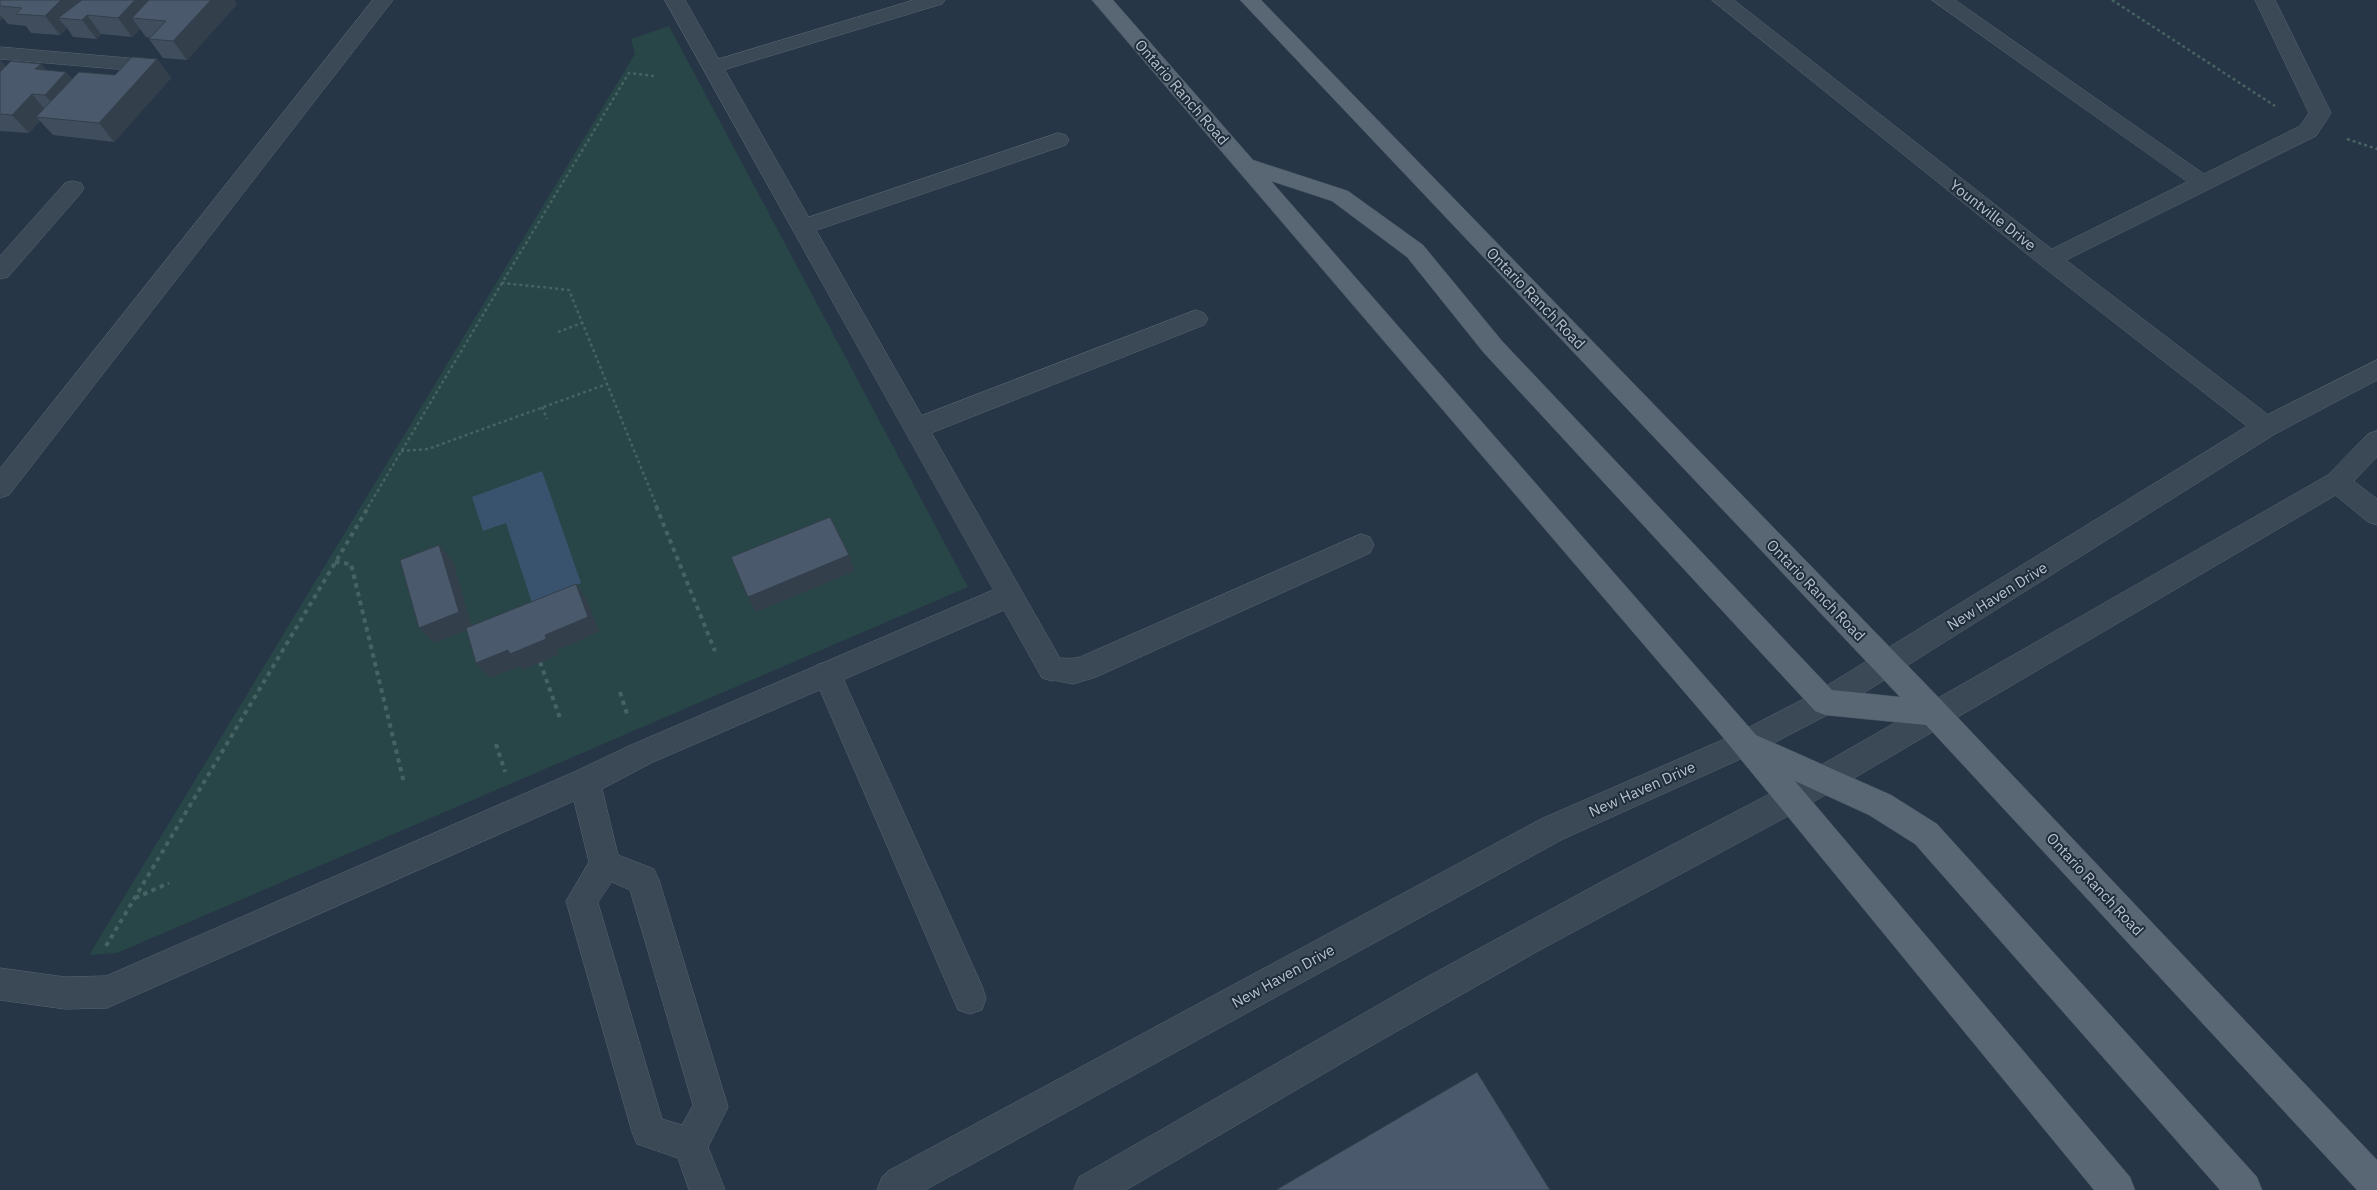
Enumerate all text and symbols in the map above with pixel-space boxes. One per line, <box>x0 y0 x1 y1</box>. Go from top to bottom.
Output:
street label: Ontario Ranch Road <box>1131 35 1233 149</box>
street label: Yountville Drive <box>1946 175 2040 255</box>
street label: Ontario Ranch Road <box>1483 243 1589 353</box>
street label: Ontario Ranch Road <box>1763 535 1869 645</box>
street label: New Haven Drive <box>1943 558 2051 634</box>
street label: New Haven Drive <box>1586 757 1698 821</box>
street label: Ontario Ranch Road <box>2042 829 2148 939</box>
street label: New Haven Drive <box>1228 940 1338 1012</box>

